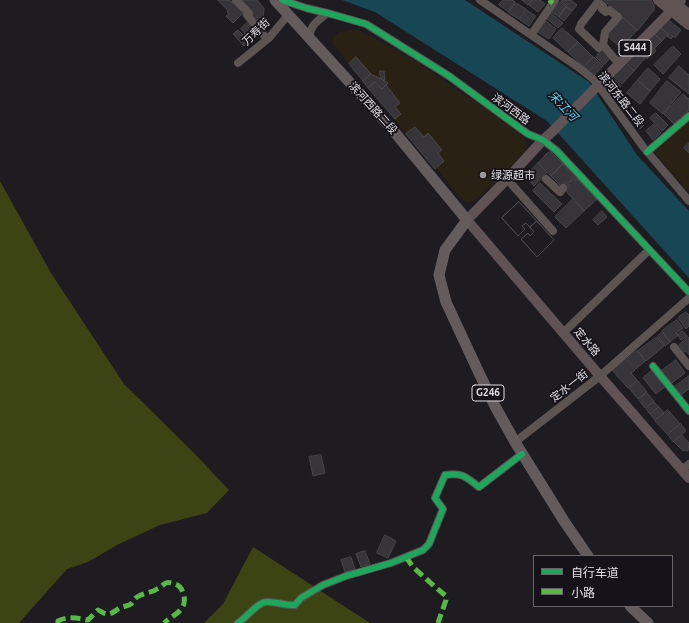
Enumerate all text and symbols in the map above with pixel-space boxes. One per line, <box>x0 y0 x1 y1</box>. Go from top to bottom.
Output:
street label: 万寿街 <box>240 16 272 48</box>
road number: S444 <box>619 40 651 56</box>
street label: 滨河东路二段 <box>595 69 647 129</box>
street label: 滨河西路二段 <box>346 79 400 137</box>
water label: 宋江河 <box>545 88 581 124</box>
street label: 滨河西路 <box>489 91 533 127</box>
place label: 绿源超市 <box>491 168 535 182</box>
marker: 绿源超市 <box>478 170 488 180</box>
street label: 定水路 <box>571 325 603 359</box>
street label: 定水一街 <box>548 367 590 405</box>
road number: G246 <box>472 385 504 401</box>
legend <box>533 555 673 607</box>
text: 自行车道 <box>571 566 619 579</box>
text: 小路 <box>571 586 595 599</box>

